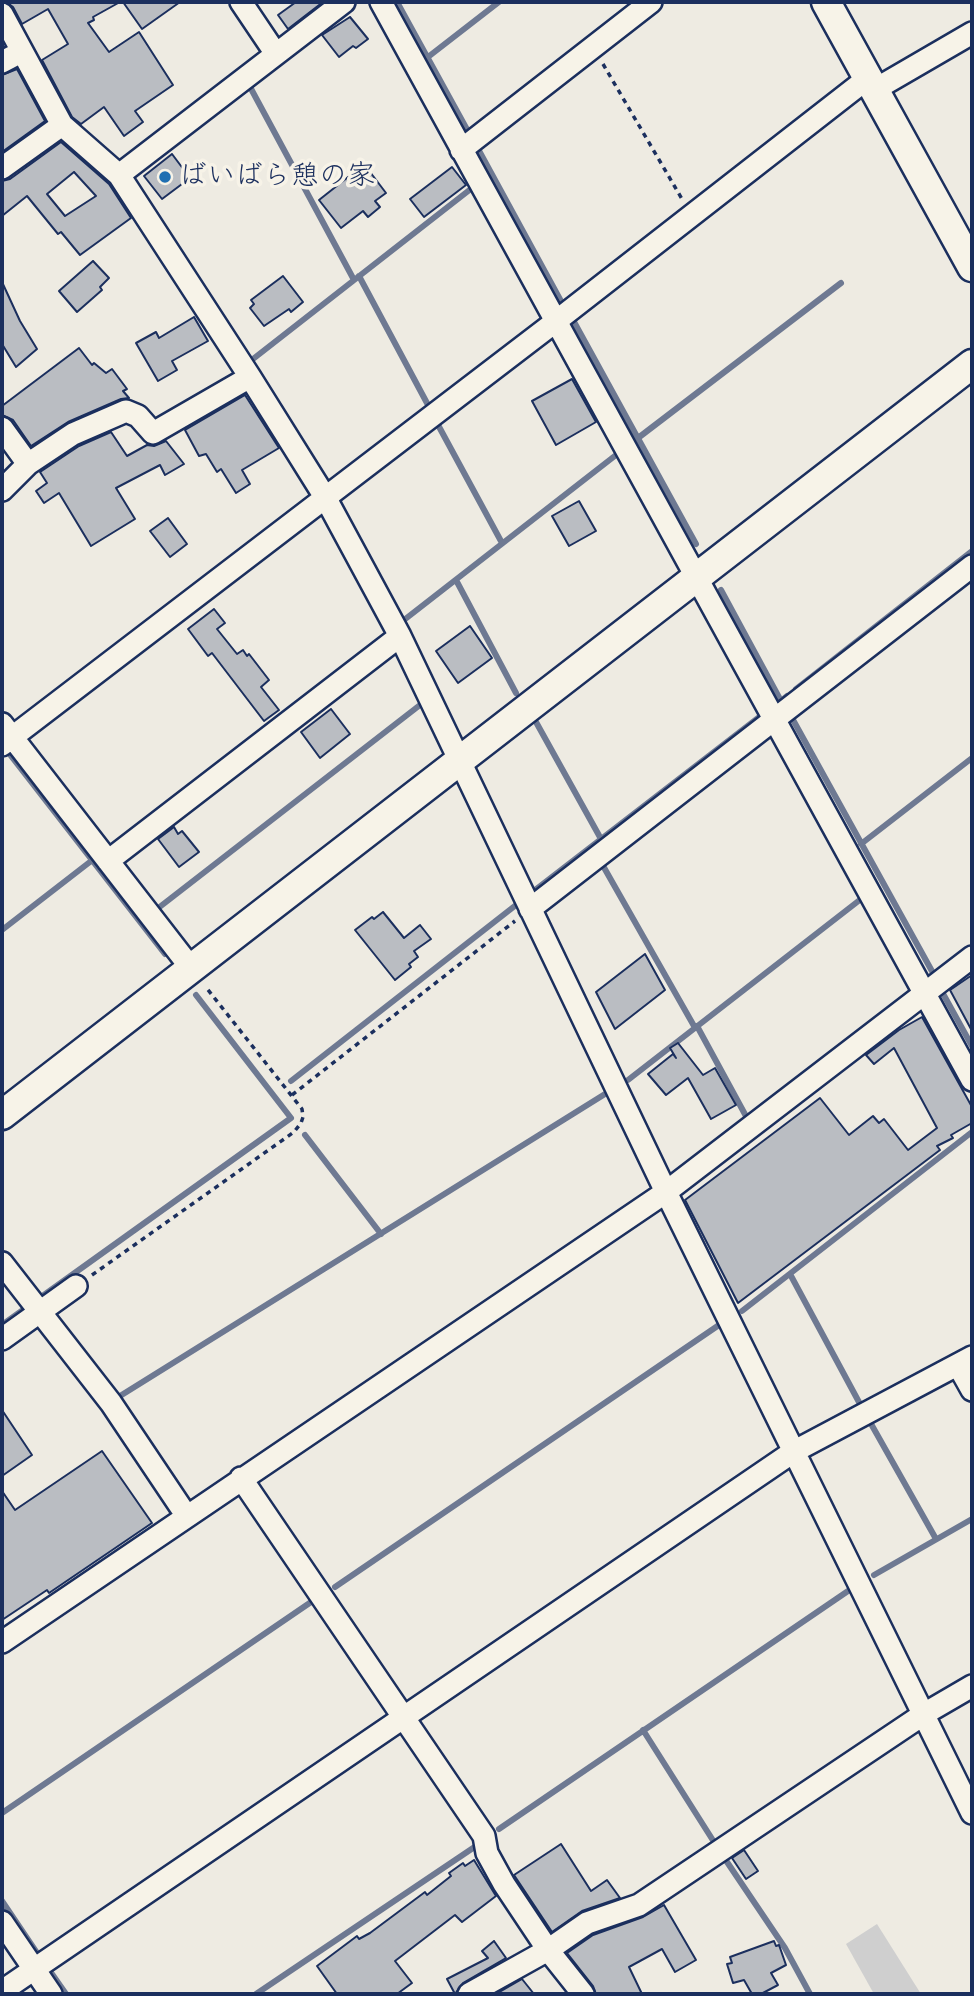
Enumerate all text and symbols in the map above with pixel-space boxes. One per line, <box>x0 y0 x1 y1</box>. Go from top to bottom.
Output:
place label: ばいばら憩の家 <box>179 160 375 194</box>
marker: ばいばら憩の家 <box>157 169 173 185</box>

